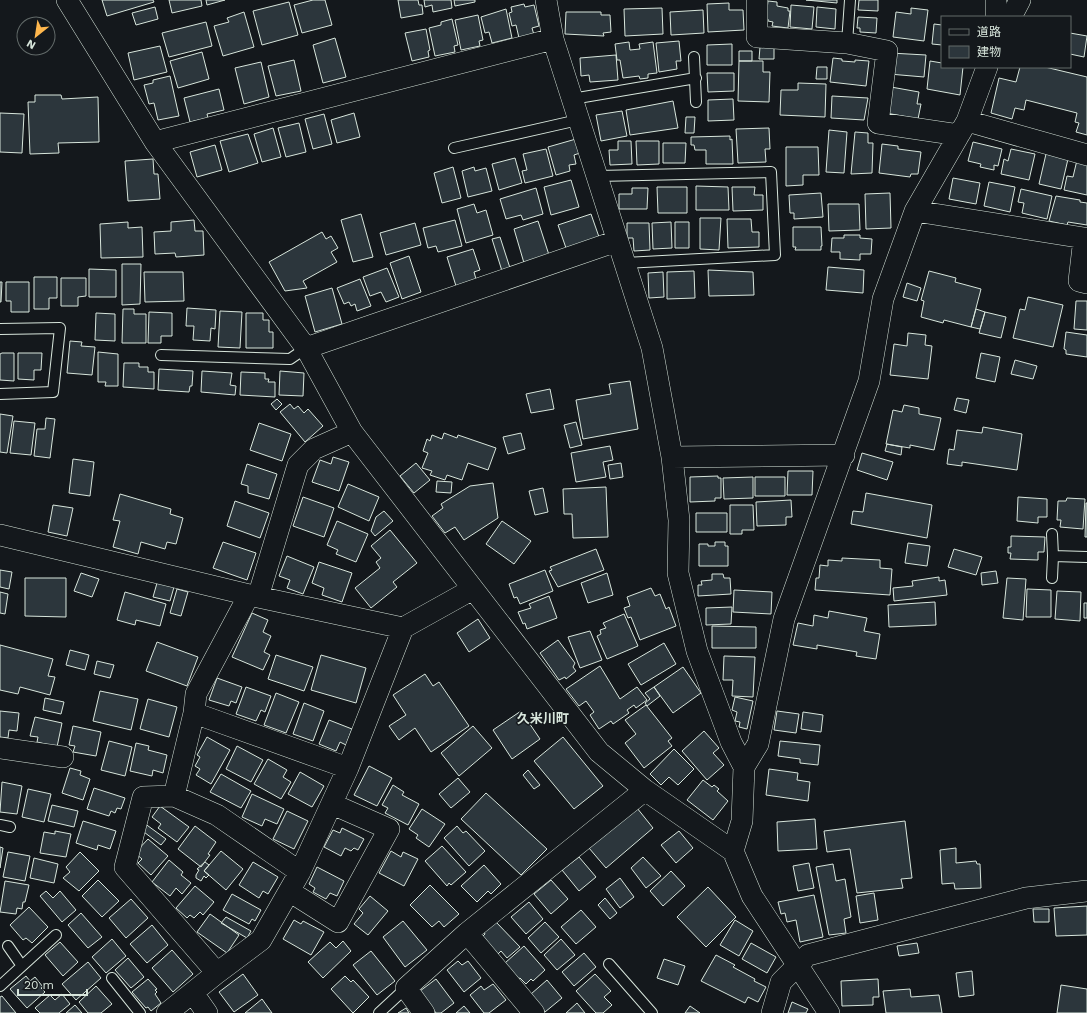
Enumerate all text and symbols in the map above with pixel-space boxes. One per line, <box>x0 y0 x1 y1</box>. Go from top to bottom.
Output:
north arrow <box>16 16 56 56</box>
legend <box>941 16 1071 68</box>
text: 道路 <box>977 25 1001 39</box>
text: N <box>24 37 38 52</box>
text: 建物 <box>977 45 1001 59</box>
district label: 久米川町 <box>517 711 569 726</box>
scale bar <box>18 971 87 997</box>
text: 20 m <box>24 978 54 992</box>

